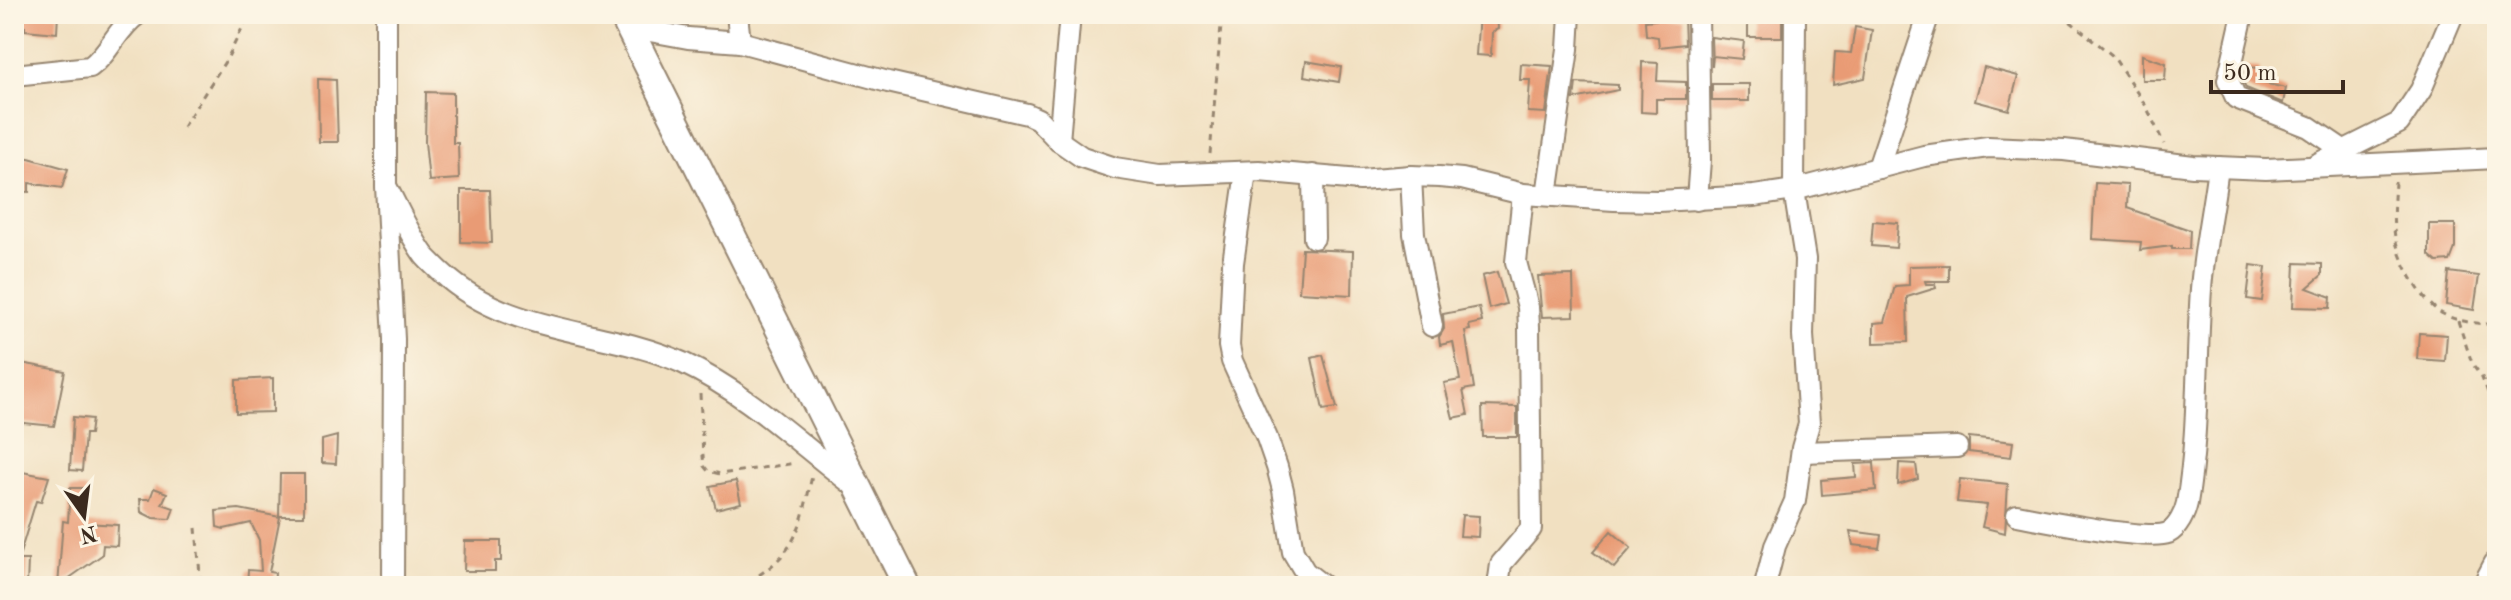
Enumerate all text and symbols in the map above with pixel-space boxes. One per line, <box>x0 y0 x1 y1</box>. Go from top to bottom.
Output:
scale bar <box>2211 44 2343 94</box>
text: 50 m <box>2223 62 2277 86</box>
north arrow <box>44 476 124 556</box>
text: N <box>77 521 99 546</box>

